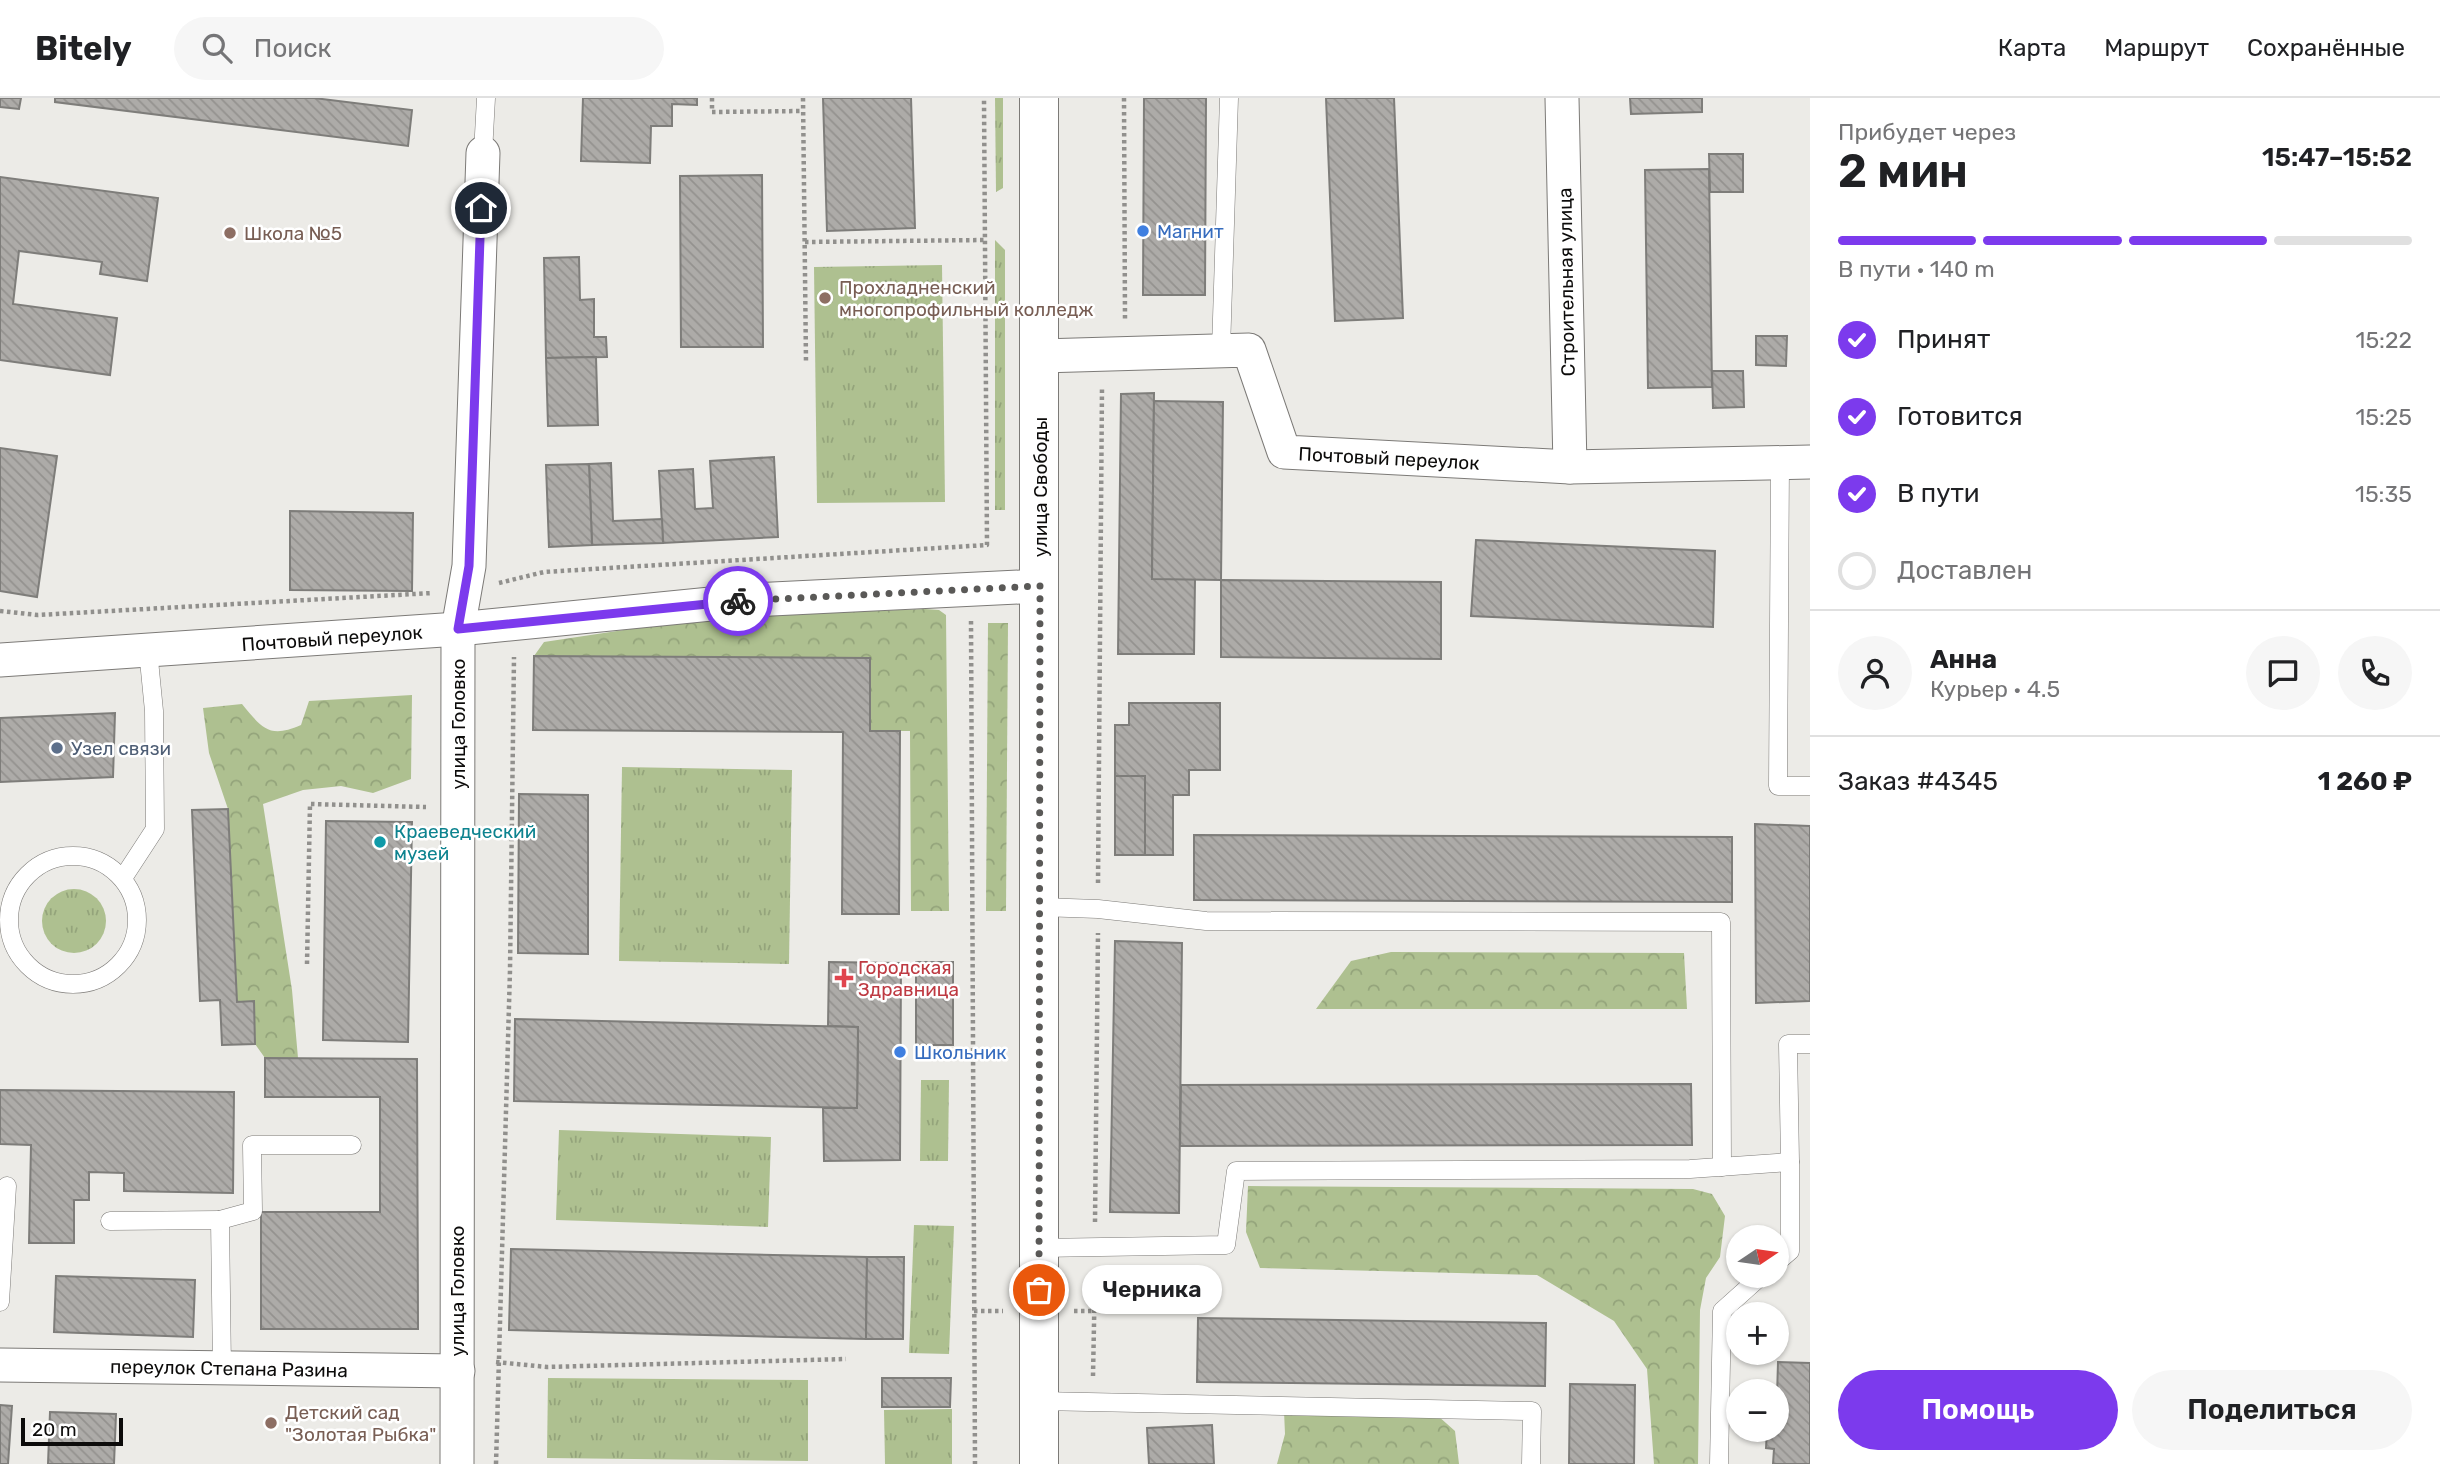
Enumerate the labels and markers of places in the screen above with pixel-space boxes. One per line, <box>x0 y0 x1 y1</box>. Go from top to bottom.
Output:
pin <box>451 178 511 238</box>
place label: Магнит <box>1157 220 1224 243</box>
place label: Школа №5 <box>244 222 342 245</box>
marker: Магнит <box>1135 223 1151 239</box>
marker: Школа №5 <box>222 225 238 241</box>
place label: Прохладненский многопрофильный колледж <box>839 276 1093 321</box>
marker: Прохладненский многопрофильный колледж <box>817 290 833 306</box>
place label: Узел связи <box>71 737 171 760</box>
marker: Узел связи <box>49 740 65 756</box>
place label: Краеведческий музей <box>394 820 536 865</box>
marker: Краеведческий музей <box>372 834 388 850</box>
place label: Городская Здравница <box>858 956 959 1001</box>
marker: Городская Здравница <box>836 970 852 986</box>
place label: Школьник <box>914 1041 1007 1064</box>
marker: Школьник <box>892 1044 908 1060</box>
pin <box>1009 1260 1069 1320</box>
callout: Черника <box>1081 1266 1221 1314</box>
place label: Детский сад "Золотая Рыбка" <box>285 1401 436 1446</box>
marker: Детский сад "Золотая Рыбка" <box>263 1415 279 1431</box>

